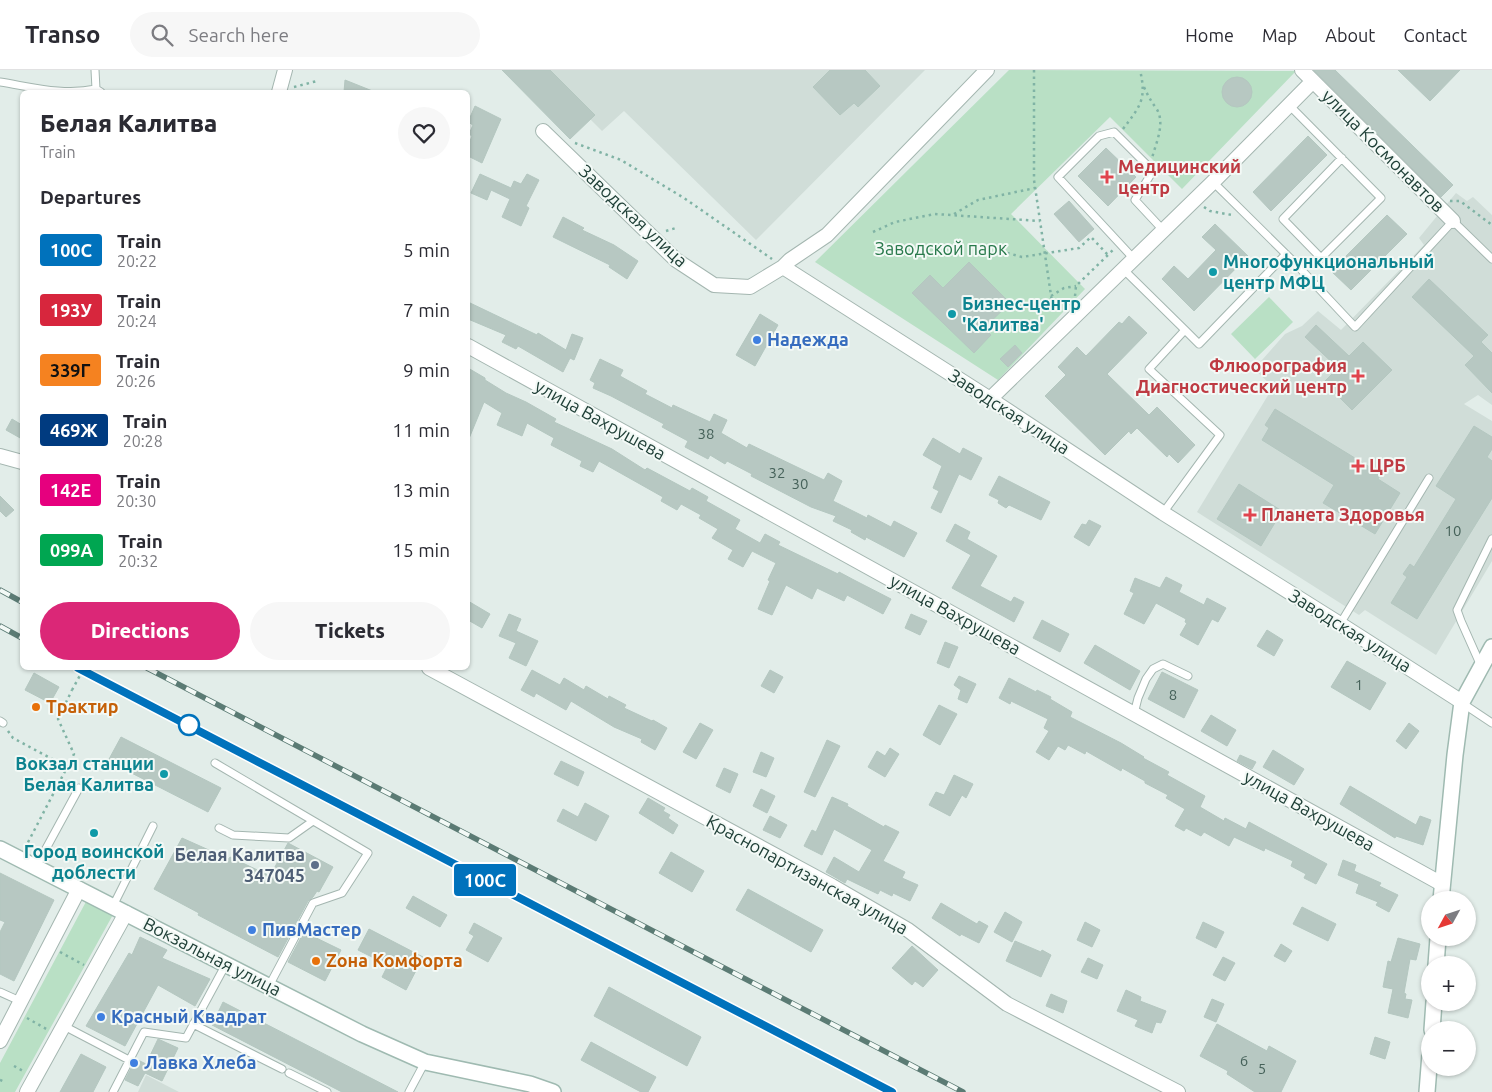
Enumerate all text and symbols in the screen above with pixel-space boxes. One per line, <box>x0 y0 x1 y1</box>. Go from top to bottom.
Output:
search box <box>130 12 480 57</box>
text: Transo <box>25 21 100 48</box>
icon: search <box>148 21 176 49</box>
text: Search here <box>188 24 289 46</box>
text: Home <box>1185 25 1234 45</box>
text: Map <box>1262 25 1297 45</box>
text: About <box>1325 25 1375 45</box>
text: Contact <box>1403 25 1467 45</box>
street label: улица Космонавтов <box>1318 85 1449 216</box>
button: heart <box>398 107 450 159</box>
text: Белая Калитва <box>40 110 217 137</box>
text: Train <box>40 143 76 161</box>
place label: Медицинский центр <box>1118 156 1241 197</box>
street label: Заводская улица <box>576 160 692 270</box>
marker: Медицинский центр <box>1100 170 1114 184</box>
text: Departures <box>40 186 141 208</box>
text: Train <box>117 230 162 252</box>
park label: Заводской парк <box>875 238 1007 258</box>
text: 5 min <box>403 239 450 261</box>
text: 100C <box>50 240 92 260</box>
place label: Многофункциональный центр МФЦ <box>1223 251 1434 292</box>
text: 20:22 <box>117 252 157 270</box>
marker: Многофункциональный центр МФЦ <box>1207 266 1219 278</box>
text: Train <box>117 290 161 312</box>
place label: Бизнес-центр 'Калитва' <box>962 293 1081 334</box>
text: 7 min <box>403 299 450 321</box>
text: 193У <box>50 300 92 320</box>
marker: Бизнес-центр 'Калитва' <box>946 308 958 320</box>
text: 20:24 <box>117 312 157 330</box>
place label: Надежда <box>767 329 849 349</box>
marker: Надежда <box>751 334 763 346</box>
text: Train <box>116 350 160 372</box>
place label: Флюорография Диагностический центр <box>1136 355 1347 396</box>
text: 9 min <box>403 359 450 381</box>
text: 339Г <box>50 360 91 380</box>
street label: Заводская улица <box>945 365 1074 458</box>
marker: Флюорография Диагностический центр <box>1351 369 1365 383</box>
text: 20:26 <box>116 372 156 390</box>
street label: улица Вахрушева <box>532 375 669 463</box>
text: Train <box>123 410 167 432</box>
text: 11 min <box>392 419 450 441</box>
text: 469Ж <box>50 420 98 440</box>
house number: 38 <box>698 425 714 442</box>
text: 20:28 <box>123 432 163 450</box>
place label: ЦРБ <box>1369 455 1406 475</box>
marker: ЦРБ <box>1351 459 1365 473</box>
house number: 32 <box>769 464 785 481</box>
text: Train <box>116 470 161 492</box>
house number: 30 <box>792 475 808 492</box>
text: 13 min <box>392 479 450 501</box>
text: 142Е <box>50 480 91 500</box>
text: 20:30 <box>116 492 156 510</box>
place label: Планета Здоровья <box>1261 504 1425 524</box>
marker: Планета Здоровья <box>1243 508 1257 522</box>
house number: 10 <box>1445 522 1461 539</box>
text: Train <box>118 530 163 552</box>
text: 15 min <box>392 539 450 561</box>
text: 099А <box>50 540 93 560</box>
text: 20:32 <box>118 552 158 570</box>
street label: улица Вахрушева <box>887 570 1024 658</box>
street label: Заводская улица <box>1286 584 1415 676</box>
button: Directions <box>40 602 240 660</box>
button: Tickets <box>250 602 450 660</box>
house number: 1 <box>1355 676 1363 693</box>
house number: 8 <box>1169 686 1177 703</box>
place label: Трактир <box>46 696 119 716</box>
marker: Трактир <box>30 701 42 713</box>
unlabelled marker <box>178 714 200 736</box>
place label: Вокзал станции Белая Калитва <box>15 753 154 794</box>
street label: улица Вахрушева <box>1241 766 1378 854</box>
marker: Вокзал станции Белая Калитва <box>158 768 170 780</box>
street label: Краснопартизанская улица <box>703 810 912 938</box>
marker: Город воинской доблести <box>88 827 100 839</box>
place label: Город воинской доблести <box>24 841 164 882</box>
place label: Белая Калитва 347045 <box>174 844 305 885</box>
marker: Белая Калитва 347045 <box>309 859 321 871</box>
line badge: 100C <box>450 864 520 896</box>
text: 100C <box>464 870 506 890</box>
north arrow <box>1421 891 1476 946</box>
map controls <box>1421 891 1476 1076</box>
street label: Вокзальная улица <box>140 913 285 999</box>
place label: ПивМастер <box>262 919 361 939</box>
marker: ПивМастер <box>246 924 258 936</box>
place label: Zона Комфорта <box>326 950 463 970</box>
marker: Zона Комфорта <box>310 955 322 967</box>
button: + <box>1421 956 1476 1011</box>
place label: Красный Квадрат <box>111 1006 267 1026</box>
marker: Красный Квадрат <box>95 1011 107 1023</box>
button: − <box>1421 1021 1476 1076</box>
place label: Лавка Хлеба <box>144 1052 256 1072</box>
house number: 6 <box>1240 1052 1248 1069</box>
marker: Лавка Хлеба <box>128 1057 140 1069</box>
house number: 5 <box>1258 1060 1266 1077</box>

